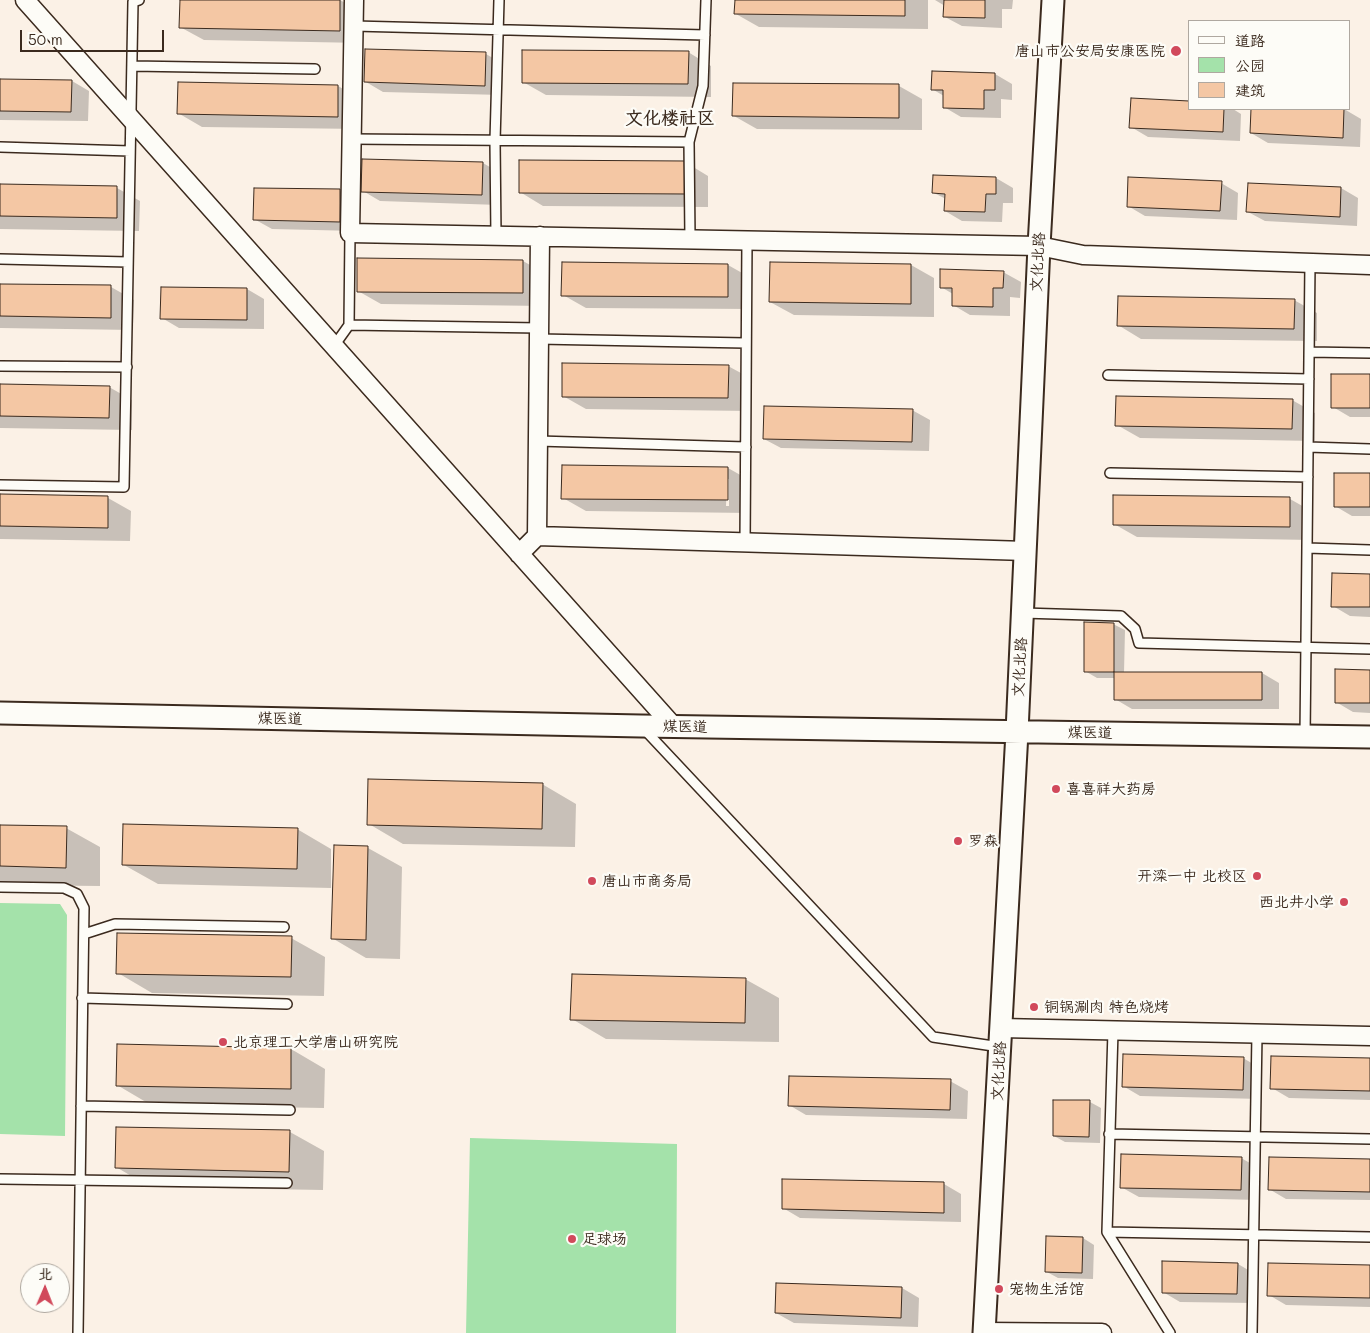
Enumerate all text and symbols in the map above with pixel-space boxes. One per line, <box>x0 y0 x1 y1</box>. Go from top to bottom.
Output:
scale bar <box>22 20 166 52</box>
legend <box>1188 20 1350 110</box>
text: 50 m <box>28 29 63 49</box>
text: 道路 <box>1235 30 1265 50</box>
place label: 唐山市公安局安康医院 <box>1015 42 1165 60</box>
marker: 唐山市公安局安康医院 <box>1169 44 1183 58</box>
text: 公园 <box>1235 55 1265 75</box>
text: 建筑 <box>1235 80 1265 100</box>
district label: 文化楼社区 <box>625 107 715 129</box>
street label: 文化北路 <box>1027 232 1049 292</box>
street label: 文化北路 <box>1009 637 1031 697</box>
street label: 煤医道 <box>257 710 303 728</box>
street label: 煤医道 <box>662 718 708 736</box>
street label: 煤医道 <box>1067 724 1113 742</box>
place label: 喜喜祥大药房 <box>1066 780 1156 798</box>
marker: 喜喜祥大药房 <box>1050 783 1062 795</box>
place label: 罗森 <box>968 832 998 850</box>
marker: 罗森 <box>952 835 964 847</box>
place label: 开滦一中 北校区 <box>1137 867 1247 885</box>
marker: 开滦一中 北校区 <box>1251 870 1263 882</box>
place label: 唐山市商务局 <box>602 872 692 890</box>
marker: 唐山市商务局 <box>586 875 598 887</box>
place label: 西北井小学 <box>1259 893 1334 911</box>
marker: 西北井小学 <box>1338 896 1350 908</box>
place label: 铜锅涮肉 特色烧烤 <box>1044 998 1169 1016</box>
marker: 铜锅涮肉 特色烧烤 <box>1028 1001 1040 1013</box>
place label: 北京理工大学唐山研究院 <box>233 1033 398 1051</box>
marker: 北京理工大学唐山研究院 <box>217 1036 229 1048</box>
street label: 文化北路 <box>988 1041 1010 1101</box>
place label: 足球场 <box>582 1230 627 1248</box>
marker: 足球场 <box>566 1233 578 1245</box>
north arrow <box>20 1263 70 1313</box>
text: 北 <box>38 1264 52 1283</box>
place label: 宠物生活馆 <box>1009 1280 1084 1298</box>
marker: 宠物生活馆 <box>993 1283 1005 1295</box>

